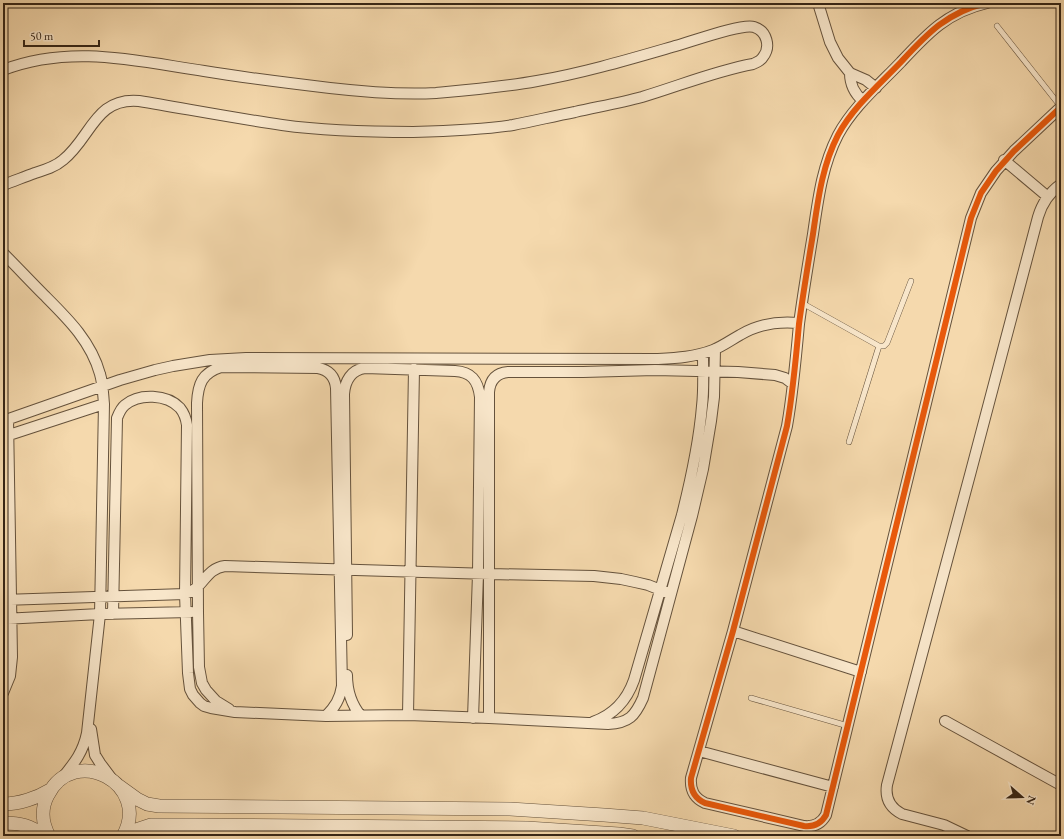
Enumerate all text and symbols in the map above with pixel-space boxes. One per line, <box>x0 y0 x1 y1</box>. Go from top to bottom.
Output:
scale bar <box>24 22 99 48</box>
text: 50 m <box>30 28 54 44</box>
north arrow <box>1002 777 1042 817</box>
text: N <box>1023 794 1039 807</box>

